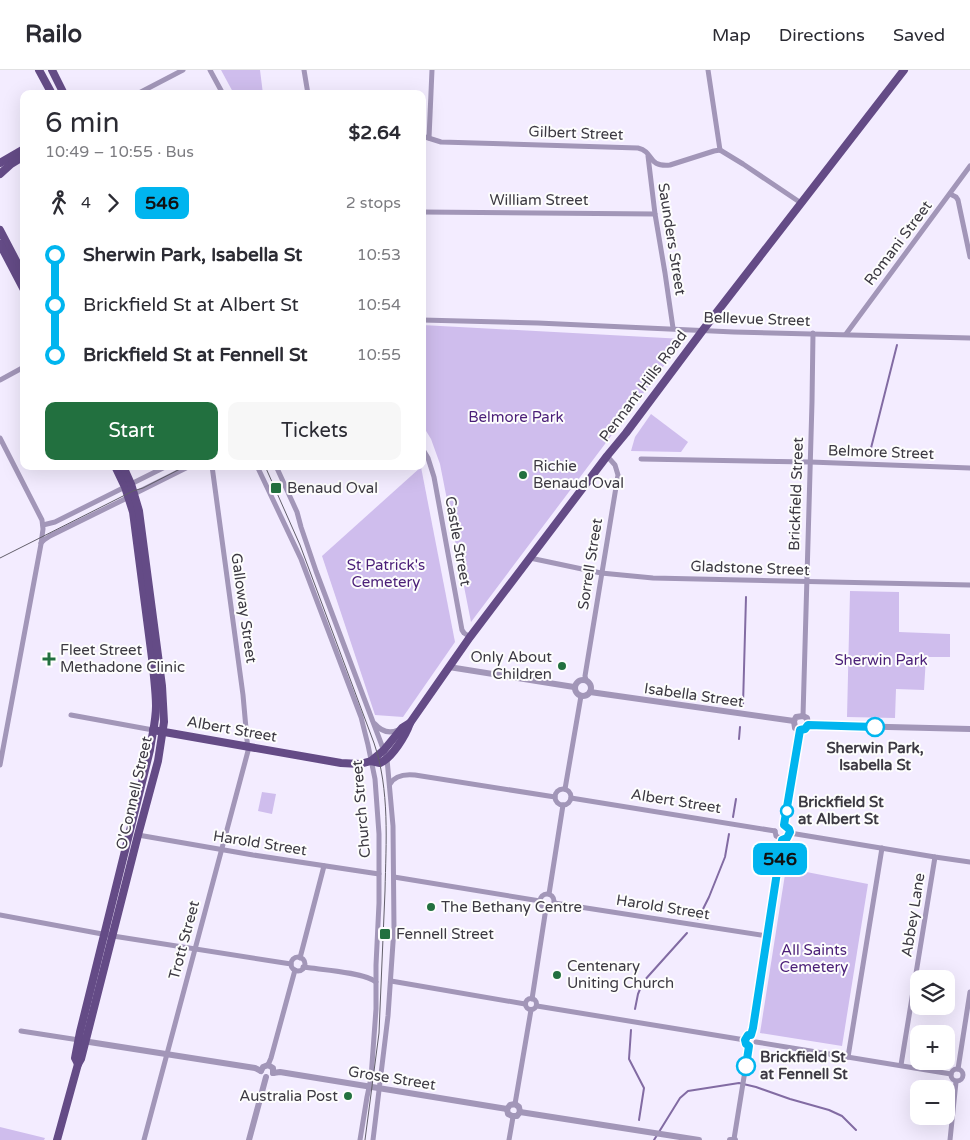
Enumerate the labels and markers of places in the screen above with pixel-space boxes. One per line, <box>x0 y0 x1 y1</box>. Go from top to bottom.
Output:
place label: Richie Benaud Oval <box>533 457 624 492</box>
marker: Richie Benaud Oval <box>517 469 529 481</box>
place label: Benaud Oval <box>287 479 378 497</box>
marker: Benaud Oval <box>269 481 283 495</box>
place label: Fleet Street Methadone Clinic <box>60 641 185 676</box>
place label: Only About Children <box>471 648 552 683</box>
marker: Fleet Street Methadone Clinic <box>42 652 56 666</box>
marker: Only About Children <box>556 660 568 672</box>
marker: Sherwin Park, Isabella St <box>865 717 885 737</box>
place label: Sherwin Park, Isabella St <box>826 739 924 774</box>
place label: Brickfield St at Albert St <box>798 793 884 828</box>
marker: Brickfield St at Albert St <box>780 804 794 818</box>
place label: The Bethany Centre <box>441 898 582 916</box>
marker: The Bethany Centre <box>425 901 437 913</box>
place label: Fennell Street <box>396 925 494 943</box>
marker: Fennell Street <box>378 927 392 941</box>
place label: Centenary Uniting Church <box>567 957 674 992</box>
marker: Centenary Uniting Church <box>551 969 563 981</box>
place label: Brickfield St at Fennell St <box>760 1048 848 1083</box>
marker: Brickfield St at Fennell St <box>736 1056 756 1076</box>
place label: Australia Post <box>239 1087 338 1105</box>
marker: Australia Post <box>342 1090 354 1102</box>

